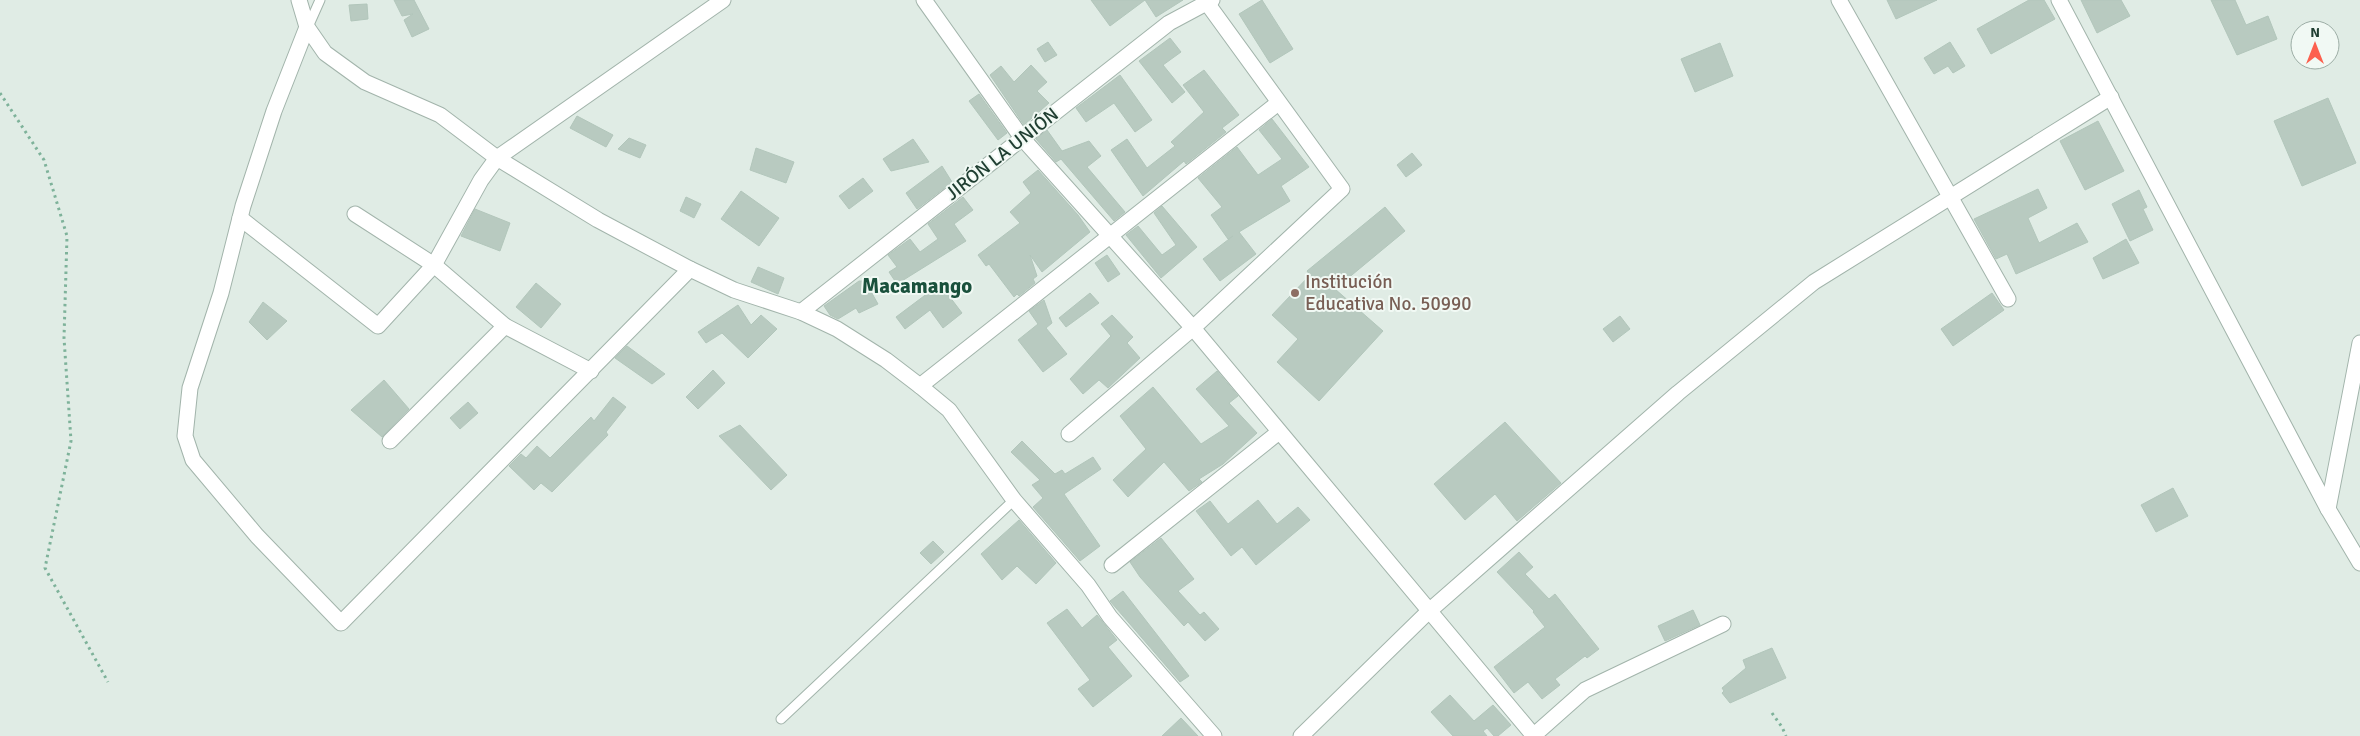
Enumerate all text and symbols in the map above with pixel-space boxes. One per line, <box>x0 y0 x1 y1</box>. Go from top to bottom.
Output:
north arrow <box>2290 20 2340 70</box>
text: N <box>2310 24 2320 41</box>
street label: JIRÓN LA UNIÓN <box>941 102 1063 206</box>
place label: Institución Educativa No. 50990 <box>1305 270 1472 316</box>
district label: Macamango <box>862 273 972 299</box>
marker: Institución Educativa No. 50990 <box>1289 287 1301 299</box>

